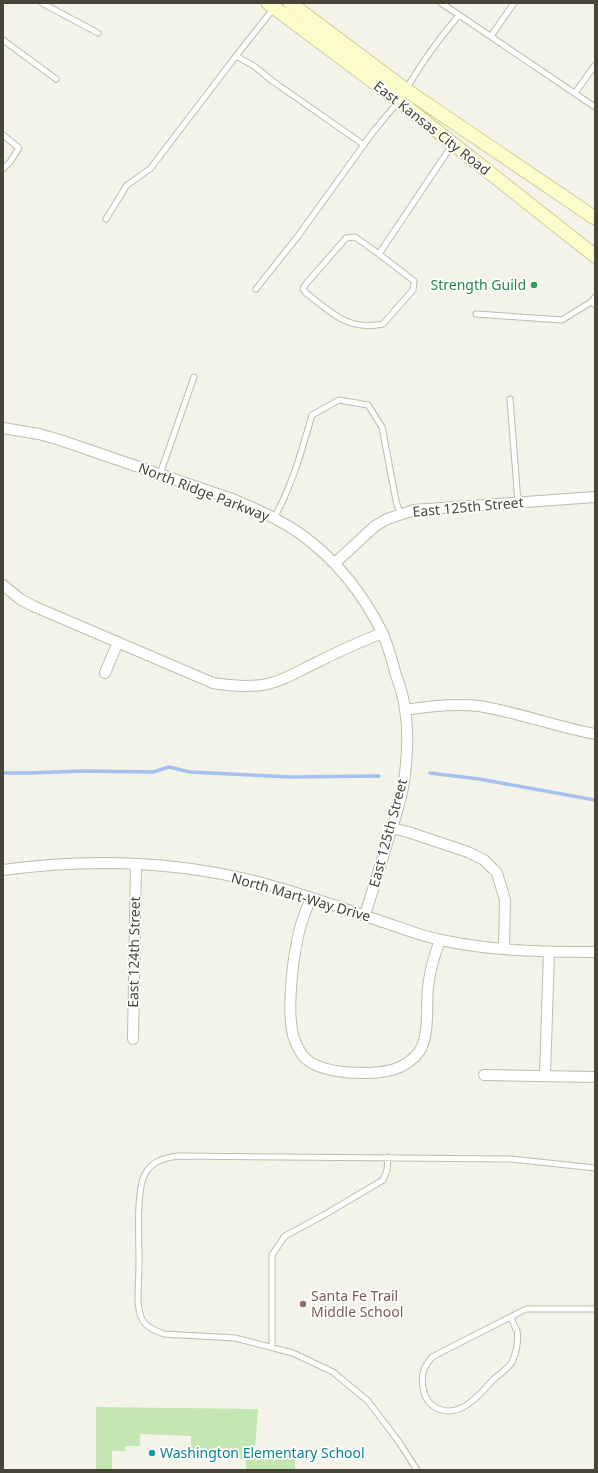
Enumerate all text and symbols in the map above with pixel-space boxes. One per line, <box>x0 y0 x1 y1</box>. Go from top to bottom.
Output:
street label: East Kansas City Road <box>370 76 495 179</box>
place label: Strength Guild <box>431 275 526 294</box>
marker: Strength Guild <box>529 280 539 290</box>
street label: North Ridge Parkway <box>136 458 273 526</box>
street label: East 125th Street <box>412 492 524 521</box>
street label: East 125th Street <box>364 777 411 889</box>
street label: North Mart-Way Drive <box>229 868 373 926</box>
street label: East 124th Street <box>123 896 144 1008</box>
place label: Santa Fe Trail Middle School <box>311 1286 403 1321</box>
marker: Santa Fe Trail Middle School <box>298 1299 308 1309</box>
place label: Washington Elementary School <box>160 1443 365 1462</box>
marker: Washington Elementary School <box>147 1448 157 1458</box>

